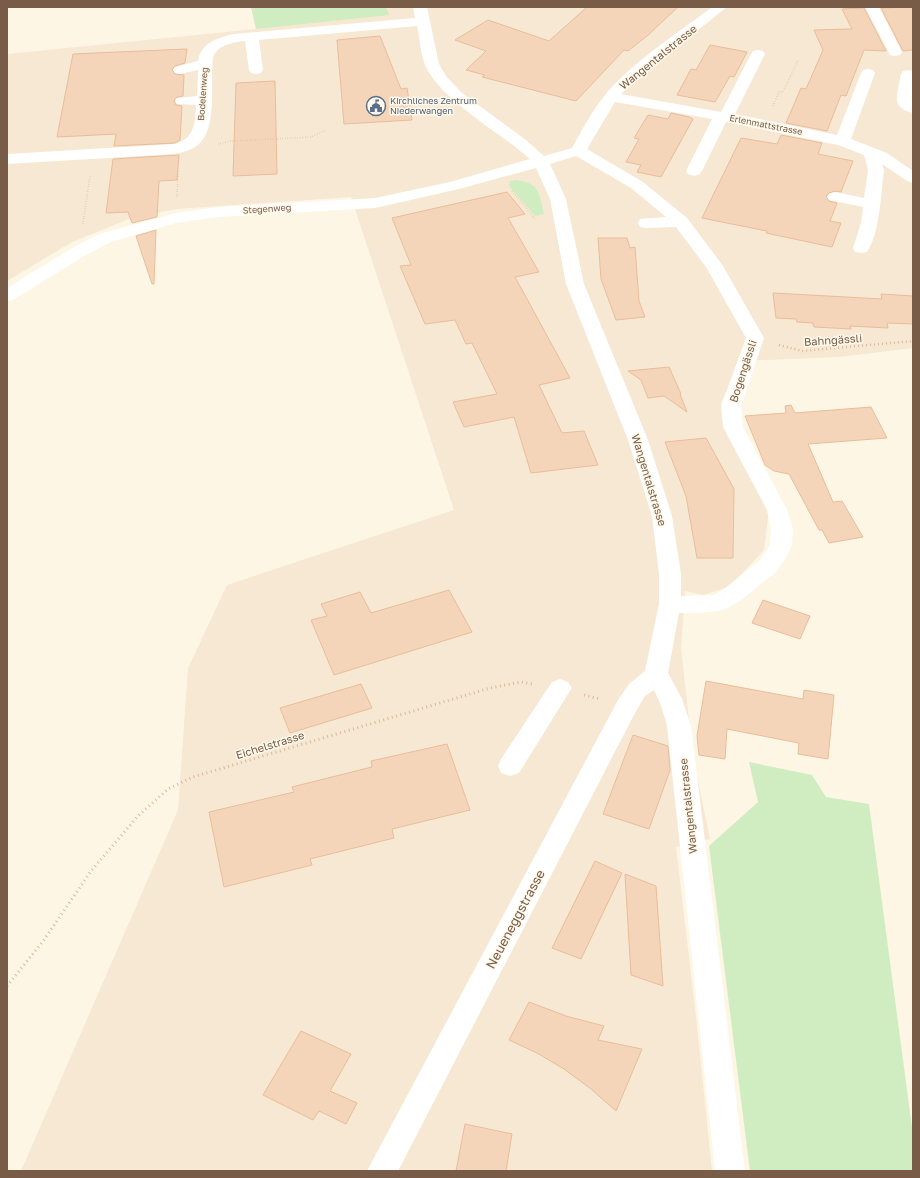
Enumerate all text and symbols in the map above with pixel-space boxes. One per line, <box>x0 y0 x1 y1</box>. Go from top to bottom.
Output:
street label: Wangentalstrasse <box>616 21 699 92</box>
street label: Bodelenweg <box>195 67 210 121</box>
public building icon: Kirchliches Zentrum Niederwangen <box>365 95 387 117</box>
place label: Kirchliches Zentrum Niederwangen <box>390 95 477 116</box>
street label: Erlenmattstrasse <box>729 112 804 137</box>
street label: Stegenweg <box>242 201 292 216</box>
street label: Bahngässli <box>803 331 863 348</box>
street label: Bogengässli <box>726 338 759 404</box>
street label: Wangentalstrasse <box>629 432 670 528</box>
street label: Eichelstrasse <box>234 728 306 761</box>
street label: Wangentalstrasse <box>676 758 699 854</box>
street label: Neueneggstrasse <box>482 867 548 971</box>

